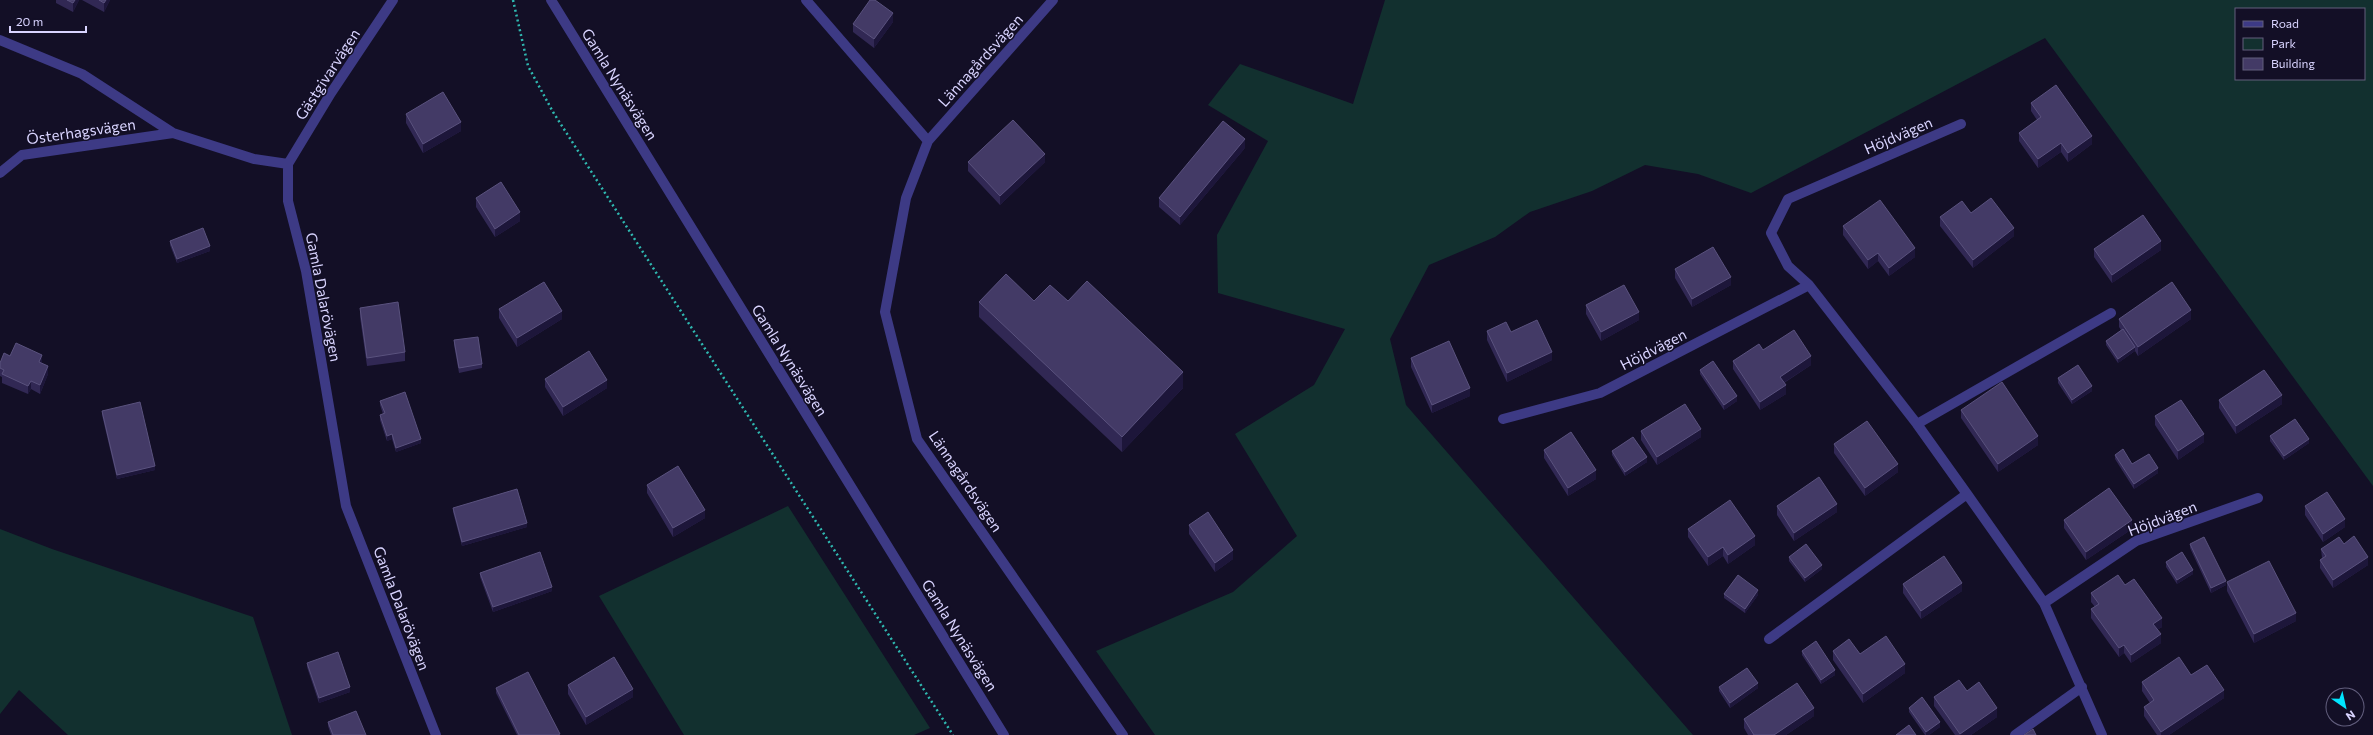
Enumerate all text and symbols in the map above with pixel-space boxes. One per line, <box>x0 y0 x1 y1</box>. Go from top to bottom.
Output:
scale bar <box>10 8 86 34</box>
legend <box>2235 8 2365 80</box>
street label: Lännagårdsvägen <box>934 10 1026 110</box>
text: 20 m <box>16 14 43 28</box>
text: Road <box>2271 16 2299 30</box>
street label: Gästgivarvägen <box>291 25 363 123</box>
street label: Gamla Nynäsvägen <box>578 25 662 143</box>
text: Park <box>2271 36 2297 50</box>
text: Building <box>2271 56 2315 70</box>
street label: Höjdvägen <box>1861 113 1935 157</box>
street label: Österhagsvägen <box>25 114 137 148</box>
street label: Gamla Dalarövägen <box>303 231 345 363</box>
street label: Gamla Nynäsvägen <box>748 301 832 419</box>
street label: Höjdvägen <box>1617 325 1689 373</box>
street label: Lännagårdsvägen <box>926 427 1006 535</box>
street label: Höjdvägen <box>2125 497 2199 539</box>
street label: Gamla Dalarövägen <box>370 544 434 672</box>
street label: Gamla Nynäsvägen <box>918 576 1002 694</box>
north arrow <box>2325 687 2365 727</box>
text: N <box>2344 708 2358 723</box>

